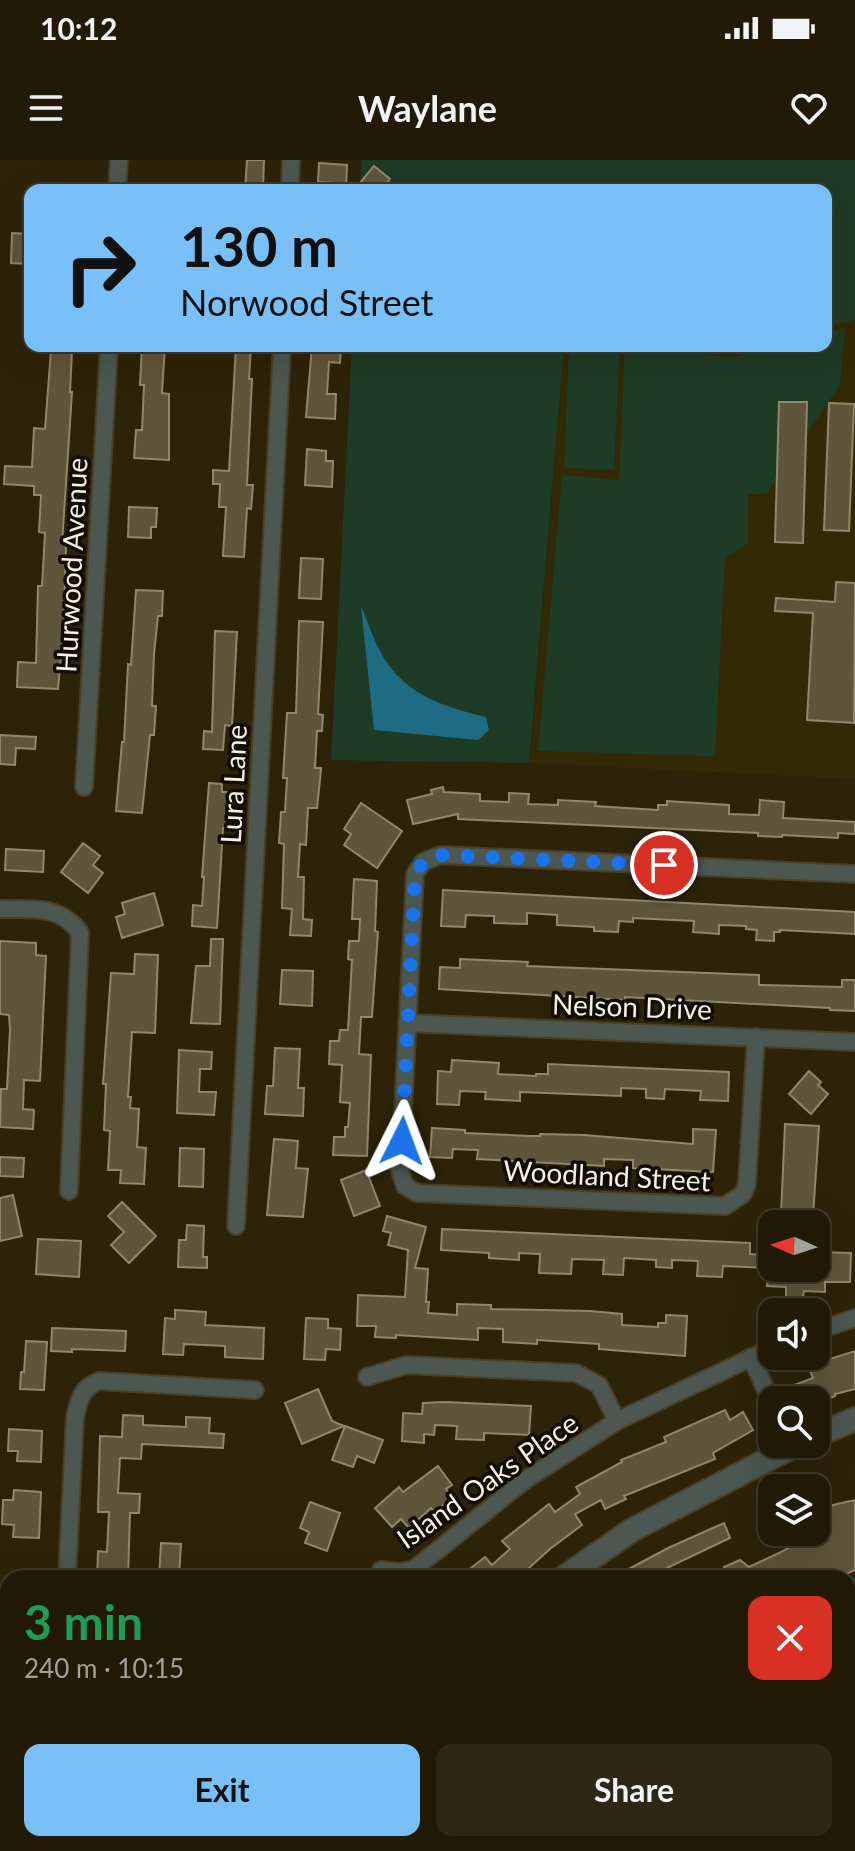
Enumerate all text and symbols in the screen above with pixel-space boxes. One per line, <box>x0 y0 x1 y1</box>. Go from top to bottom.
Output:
text: 10:12 <box>40 10 117 46</box>
icon: menu <box>24 86 68 130</box>
text: Waylane <box>358 86 497 130</box>
icon: heart <box>787 86 831 130</box>
text: 130 m <box>180 212 338 279</box>
icon: right <box>48 216 152 320</box>
text: Norwood Street <box>180 280 433 324</box>
street label: Hurwood Avenue <box>48 457 94 673</box>
street label: Lura Lane <box>213 724 253 844</box>
pin <box>630 831 698 899</box>
icon: arrive <box>642 843 686 887</box>
street label: Nelson Drive <box>552 986 712 1026</box>
position arrow <box>360 1099 444 1183</box>
street label: Woodland Street <box>502 1153 712 1197</box>
north arrow <box>758 1210 830 1282</box>
map controls <box>758 1210 830 1546</box>
button: sound <box>758 1298 830 1370</box>
button: search <box>758 1386 830 1458</box>
street label: Island Oaks Place <box>390 1405 584 1555</box>
button: layers <box>758 1474 830 1546</box>
text: 3 min <box>24 1593 143 1650</box>
button: close <box>748 1596 832 1680</box>
text: 240 m · 10:15 <box>24 1652 184 1684</box>
button: Exit <box>24 1744 420 1836</box>
button: Share <box>436 1744 832 1836</box>

